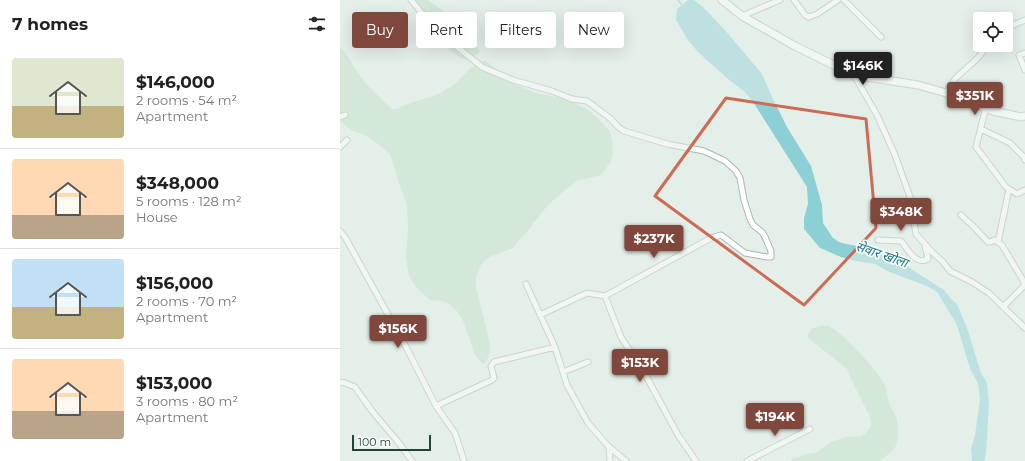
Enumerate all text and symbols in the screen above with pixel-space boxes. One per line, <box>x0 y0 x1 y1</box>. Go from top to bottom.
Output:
chip: Buy <box>352 12 408 48</box>
chip: Rent <box>416 12 477 48</box>
chip: Filters <box>485 12 556 48</box>
chip: New <box>564 12 624 48</box>
map controls <box>973 12 1013 52</box>
button: locate <box>973 12 1013 52</box>
icon: filters <box>306 13 328 35</box>
text: 7 homes <box>12 14 88 34</box>
pin: $146K <box>835 52 891 86</box>
text: $146K <box>843 57 883 73</box>
text: $146,000 <box>136 72 215 92</box>
icon: home <box>44 74 92 122</box>
pin: $351K <box>947 82 1003 116</box>
text: $351K <box>956 87 994 103</box>
text: 2 rooms · 54 m² <box>136 92 237 108</box>
text: Apartment <box>136 108 208 124</box>
text: $348,000 <box>136 173 219 193</box>
icon: home <box>44 175 92 223</box>
text: 5 rooms · 128 m² <box>136 193 242 209</box>
pin: $348K <box>873 198 929 232</box>
text: $348K <box>879 203 923 219</box>
text: House <box>136 209 178 225</box>
pin: $237K <box>626 225 682 259</box>
text: $237K <box>633 230 675 246</box>
water label: सेवार खोला <box>854 238 913 271</box>
text: $156,000 <box>136 273 213 293</box>
icon: home <box>44 275 92 323</box>
text: 2 rooms · 70 m² <box>136 293 237 309</box>
text: Apartment <box>136 309 208 325</box>
pin: $156K <box>370 315 426 349</box>
text: $156K <box>379 320 417 336</box>
pin: $153K <box>612 349 668 383</box>
text: $153K <box>621 354 659 370</box>
text: $153,000 <box>136 373 212 393</box>
icon: home <box>44 375 92 423</box>
text: 3 rooms · 80 m² <box>136 393 238 409</box>
pin: $194K <box>747 403 803 437</box>
text: $194K <box>755 408 795 424</box>
text: Apartment <box>136 409 208 425</box>
scale bar <box>352 433 431 452</box>
text: 100 m <box>358 435 391 449</box>

